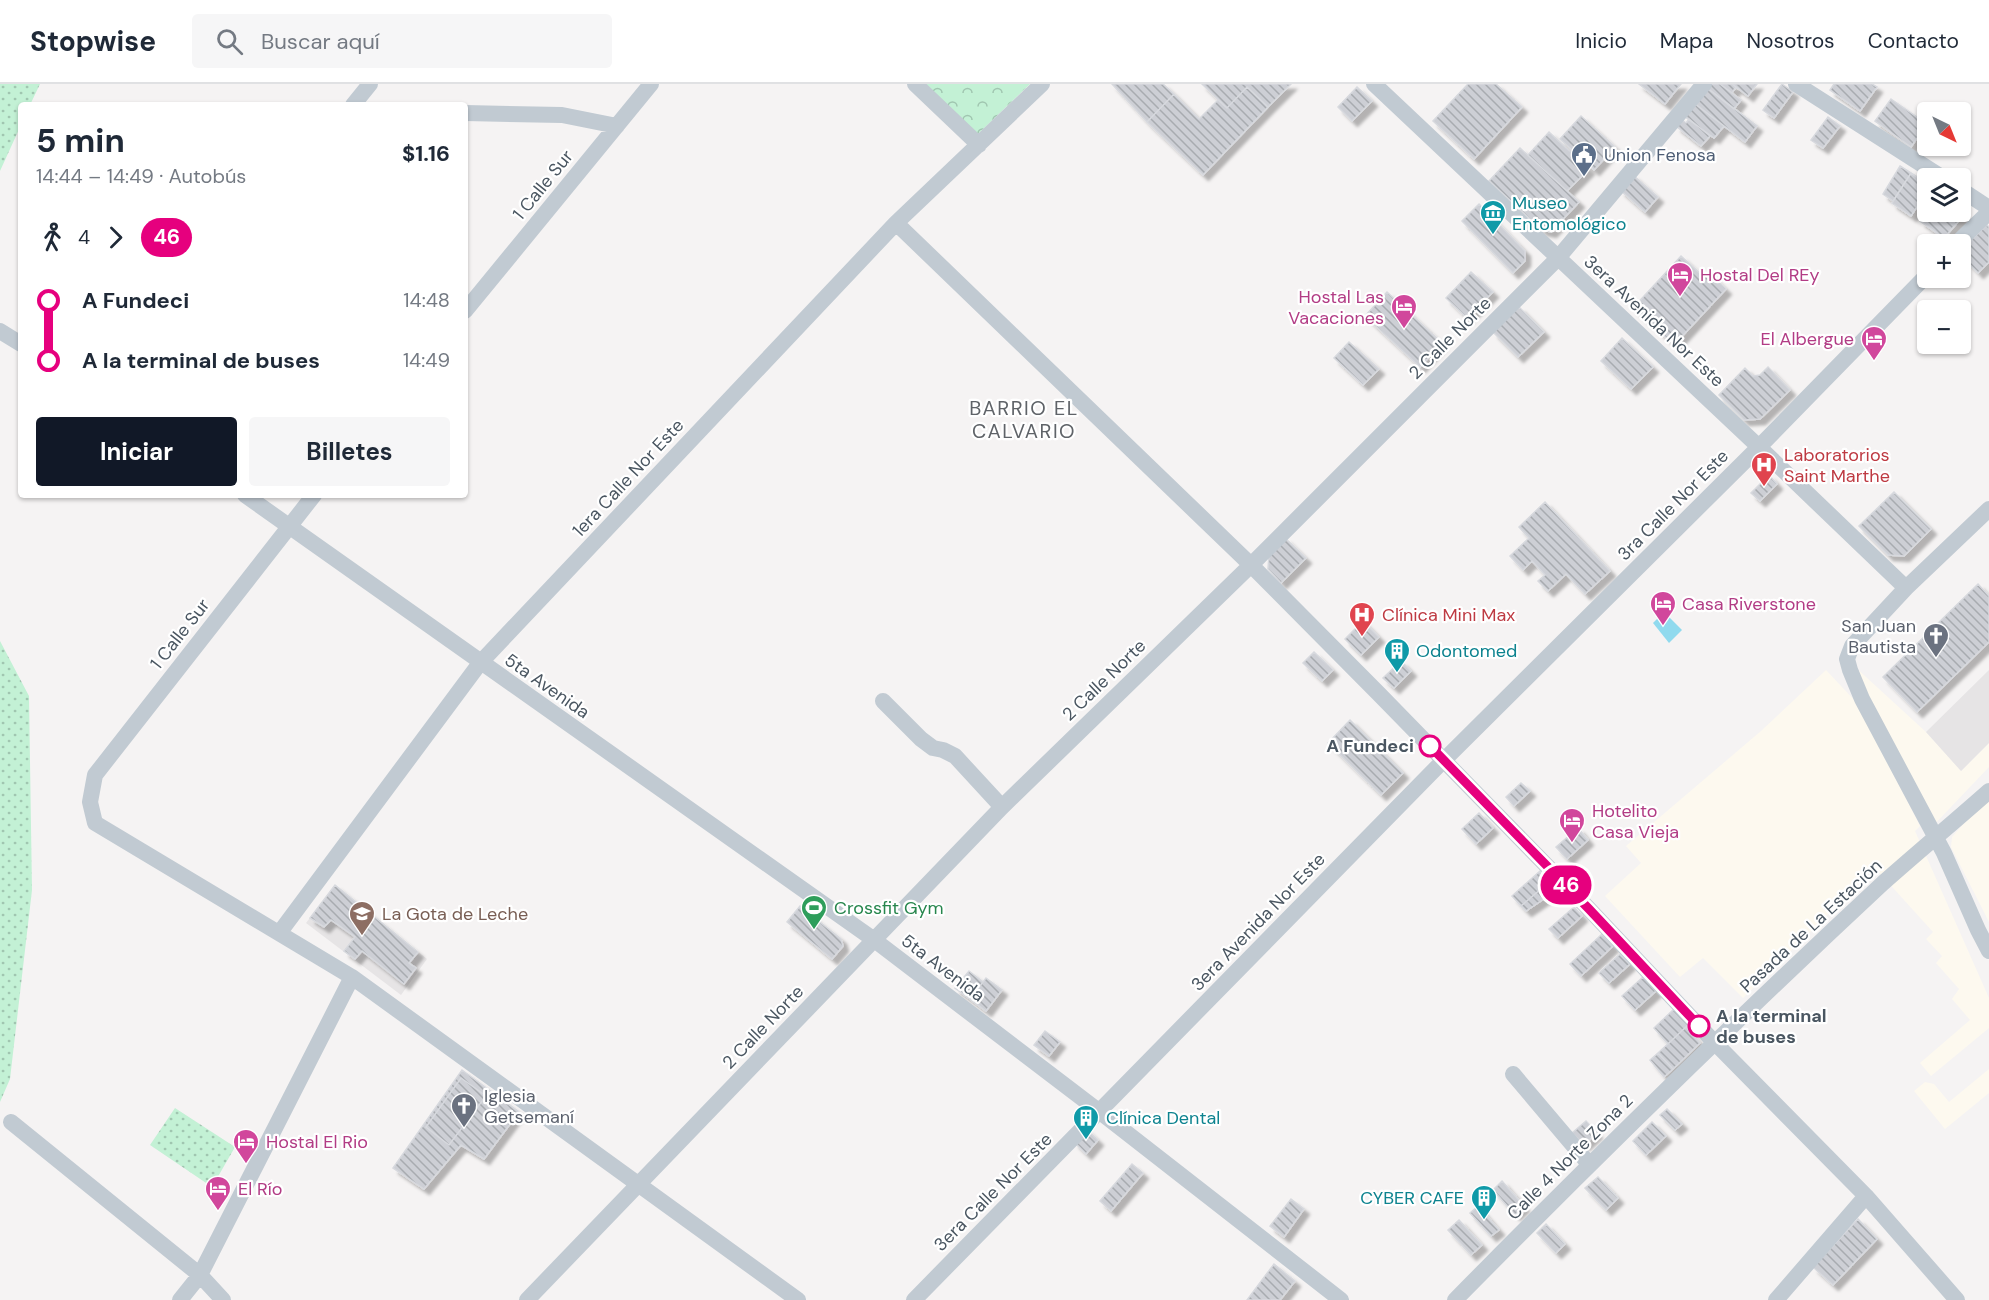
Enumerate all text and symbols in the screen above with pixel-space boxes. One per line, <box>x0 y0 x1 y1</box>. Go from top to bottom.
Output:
search box <box>192 14 612 68</box>
text: Stopwise <box>30 23 156 60</box>
icon: search <box>213 25 246 58</box>
text: Buscar aquí <box>261 27 380 56</box>
text: Inicio <box>1575 27 1627 55</box>
text: Mapa <box>1660 27 1714 55</box>
text: Nosotros <box>1747 27 1835 55</box>
text: Contacto <box>1868 27 1959 55</box>
north arrow <box>1917 102 1971 156</box>
map controls <box>1917 102 1971 354</box>
text: 5 min <box>36 119 125 162</box>
text: $1.16 <box>402 139 450 168</box>
public building icon: Union Fenosa <box>1569 140 1599 178</box>
place label: Union Fenosa <box>1604 143 1716 167</box>
street label: 1 Calle Sur <box>507 145 579 225</box>
text: 14:44 – 14:49 · Autobús <box>36 163 246 189</box>
button: layers <box>1917 168 1971 222</box>
place label: Museo Entomológico <box>1512 191 1626 236</box>
museum icon: Museo Entomológico <box>1478 198 1508 236</box>
icon: walk <box>36 221 69 254</box>
icon: forward <box>99 221 132 254</box>
text: 46 <box>153 223 180 251</box>
text: 4 <box>78 224 90 250</box>
button: + <box>1917 234 1971 288</box>
street label: 3era Avenida Nor Este <box>1579 250 1729 392</box>
hotel icon: Hostal Del REy <box>1665 260 1695 298</box>
place label: Hostal Del REy <box>1700 263 1820 287</box>
place label: Hostal Las Vacaciones <box>1288 285 1384 330</box>
text: A Fundeci <box>82 286 189 315</box>
text: 14:48 <box>403 287 450 313</box>
street label: 2 Calle Norte <box>1403 291 1497 385</box>
hotel icon: Hostal Las Vacaciones <box>1389 292 1419 330</box>
button: − <box>1917 300 1971 354</box>
hotel icon: El Albergue <box>1859 324 1889 362</box>
place label: El Albergue <box>1761 327 1854 351</box>
text: A la terminal de buses <box>82 346 320 375</box>
text: 14:49 <box>403 347 450 373</box>
district label: BARRIO EL CALVARIO <box>969 395 1079 444</box>
street label: 1era Calle Nor Este <box>567 414 689 542</box>
button: Iniciar <box>36 417 237 486</box>
button: Billetes <box>249 417 450 486</box>
place label: Laboratorios Saint Marthe <box>1784 443 1890 488</box>
street label: 3ra Calle Nor Este <box>1612 444 1734 566</box>
hospital icon: Laboratorios Saint Marthe <box>1749 450 1779 488</box>
hotel icon: Casa Riverstone <box>1648 589 1678 627</box>
place label: Casa Riverstone <box>1682 592 1816 616</box>
street label: 1 Calle Sur <box>145 593 215 674</box>
hospital icon: Clínica Mini Max <box>1347 600 1377 638</box>
place label: Clínica Mini Max <box>1382 603 1515 627</box>
place label: San Juan Bautista <box>1841 614 1916 659</box>
church icon: San Juan Bautista <box>1921 621 1951 659</box>
street label: 2 Calle Norte <box>1057 634 1151 726</box>
building icon: Odontomed <box>1382 636 1412 674</box>
place label: Odontomed <box>1416 639 1517 663</box>
street label: 5ta Avenida <box>500 648 594 724</box>
place label: A Fundeci <box>1326 734 1414 758</box>
marker: A Fundeci <box>1419 735 1441 757</box>
place label: Hotelito Casa Vieja <box>1592 799 1679 844</box>
hotel icon: Hotelito Casa Vieja <box>1557 806 1587 844</box>
street label: 3era Avenida Nor Este <box>1186 848 1330 996</box>
street label: Pasada de La Estación <box>1735 854 1887 998</box>
line badge: 46 <box>1539 866 1593 904</box>
text: 46 <box>1553 871 1579 899</box>
sports icon: Crossfit Gym <box>799 893 829 931</box>
place label: Crossfit Gym <box>834 896 944 920</box>
school or university icon: La Gota de Leche <box>347 899 377 937</box>
place label: La Gota de Leche <box>382 902 528 926</box>
street label: 5ta Avenida <box>896 929 990 1007</box>
street label: 2 Calle Norte <box>717 980 809 1074</box>
place label: A la terminal de buses <box>1716 1004 1827 1049</box>
marker: A la terminal de buses <box>1688 1015 1710 1037</box>
place label: Iglesia Getsemaní <box>484 1084 574 1129</box>
street label: Calle 4 Norte Zona 2 <box>1502 1089 1638 1225</box>
church icon: Iglesia Getsemaní <box>449 1091 479 1129</box>
building icon: Clínica Dental <box>1071 1103 1101 1141</box>
place label: Clínica Dental <box>1106 1106 1220 1130</box>
hotel icon: Hostal El Rio <box>231 1127 261 1165</box>
street label: 3era Calle Nor Este <box>929 1128 1057 1256</box>
place label: Hostal El Rio <box>266 1130 368 1154</box>
hotel icon: El Río <box>203 1174 233 1212</box>
place label: El Río <box>238 1177 282 1201</box>
building icon: CYBER CAFE <box>1469 1183 1499 1221</box>
place label: CYBER CAFE <box>1360 1186 1464 1210</box>

